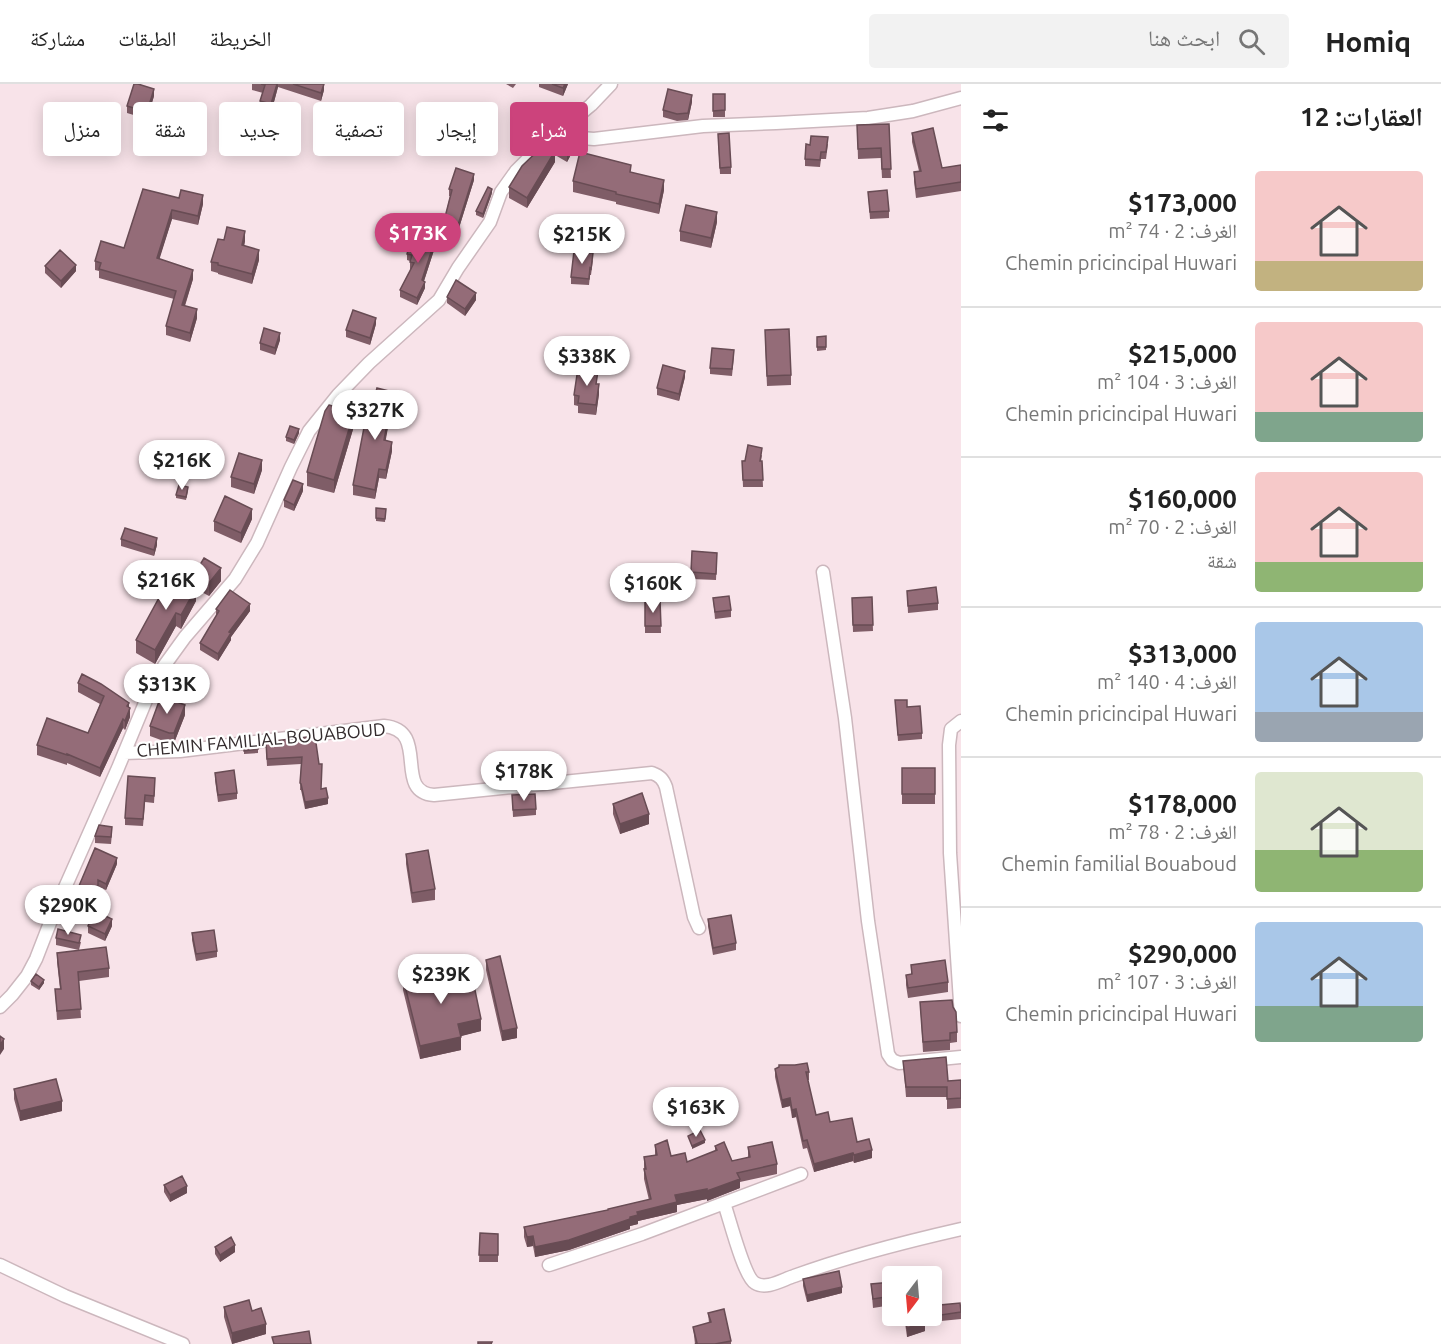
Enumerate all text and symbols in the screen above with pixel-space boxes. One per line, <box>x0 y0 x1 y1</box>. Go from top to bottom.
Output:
search box <box>869 14 1289 68</box>
text: ابحث هنا <box>1148 25 1220 50</box>
icon: search <box>1235 25 1268 58</box>
text: مشاركة <box>30 26 85 50</box>
text: الطبقات <box>118 26 177 50</box>
text: الخريطة <box>210 26 271 50</box>
text: Homiq <box>1325 26 1411 57</box>
chip: منزل <box>43 102 121 156</box>
chip: شقة <box>133 102 207 156</box>
chip: جديد <box>219 102 301 156</box>
chip: تصفية <box>313 102 404 156</box>
chip: إيجار <box>416 102 498 156</box>
chip: شراء <box>510 102 588 156</box>
text: العقارات: 12 <box>1300 102 1423 131</box>
icon: filters <box>979 104 1012 137</box>
text: $173,000 <box>1128 188 1237 217</box>
icon: home <box>1303 195 1375 267</box>
pin: $173K <box>376 213 460 264</box>
pin: $215K <box>540 214 624 265</box>
text: الغرف: 2 · 74 m² <box>1108 219 1237 242</box>
text: $173K <box>389 221 447 244</box>
text: $215K <box>553 222 611 245</box>
text: Chemin pricincipal Huwari <box>1005 251 1237 274</box>
pin: $338K <box>545 336 629 387</box>
text: $215,000 <box>1128 339 1237 368</box>
text: $338K <box>558 344 616 367</box>
icon: home <box>1303 346 1375 418</box>
text: الغرف: 3 · 104 m² <box>1097 370 1237 393</box>
pin: $327K <box>333 390 417 441</box>
text: $327K <box>346 398 404 421</box>
text: Chemin pricincipal Huwari <box>1005 402 1237 425</box>
pin: $216K <box>140 440 224 491</box>
text: $216K <box>153 448 211 471</box>
text: $160,000 <box>1128 484 1237 513</box>
icon: home <box>1303 496 1375 568</box>
text: الغرف: 2 · 70 m² <box>1108 515 1237 538</box>
text: شقة <box>1207 549 1237 572</box>
pin: $216K <box>124 560 208 611</box>
pin: $160K <box>611 563 695 614</box>
text: $216K <box>137 568 195 591</box>
text: $160K <box>624 571 682 594</box>
text: $313,000 <box>1128 639 1237 668</box>
icon: home <box>1303 646 1375 718</box>
pin: $313K <box>125 664 209 715</box>
text: الغرف: 4 · 140 m² <box>1097 670 1237 693</box>
text: $313K <box>138 672 196 695</box>
text: Chemin pricincipal Huwari <box>1005 702 1237 725</box>
street label: CHEMIN FAMILIAL BOUABOUD <box>135 718 386 760</box>
pin: $178K <box>482 751 566 802</box>
text: $178K <box>495 759 553 782</box>
text: $178,000 <box>1128 789 1237 818</box>
icon: home <box>1303 796 1375 868</box>
text: الغرف: 2 · 78 m² <box>1108 820 1237 843</box>
text: Chemin familial Bouaboud <box>1001 852 1237 875</box>
pin: $290K <box>26 885 110 936</box>
text: $290K <box>39 893 97 916</box>
text: $290,000 <box>1128 939 1237 968</box>
icon: home <box>1303 946 1375 1018</box>
pin: $239K <box>399 954 483 1005</box>
text: $239K <box>412 962 470 985</box>
text: الغرف: 3 · 107 m² <box>1097 970 1237 993</box>
text: Chemin pricincipal Huwari <box>1005 1002 1237 1025</box>
pin: $163K <box>654 1087 738 1138</box>
text: $163K <box>667 1095 725 1118</box>
north arrow <box>882 1266 942 1326</box>
map controls <box>882 1266 942 1326</box>

